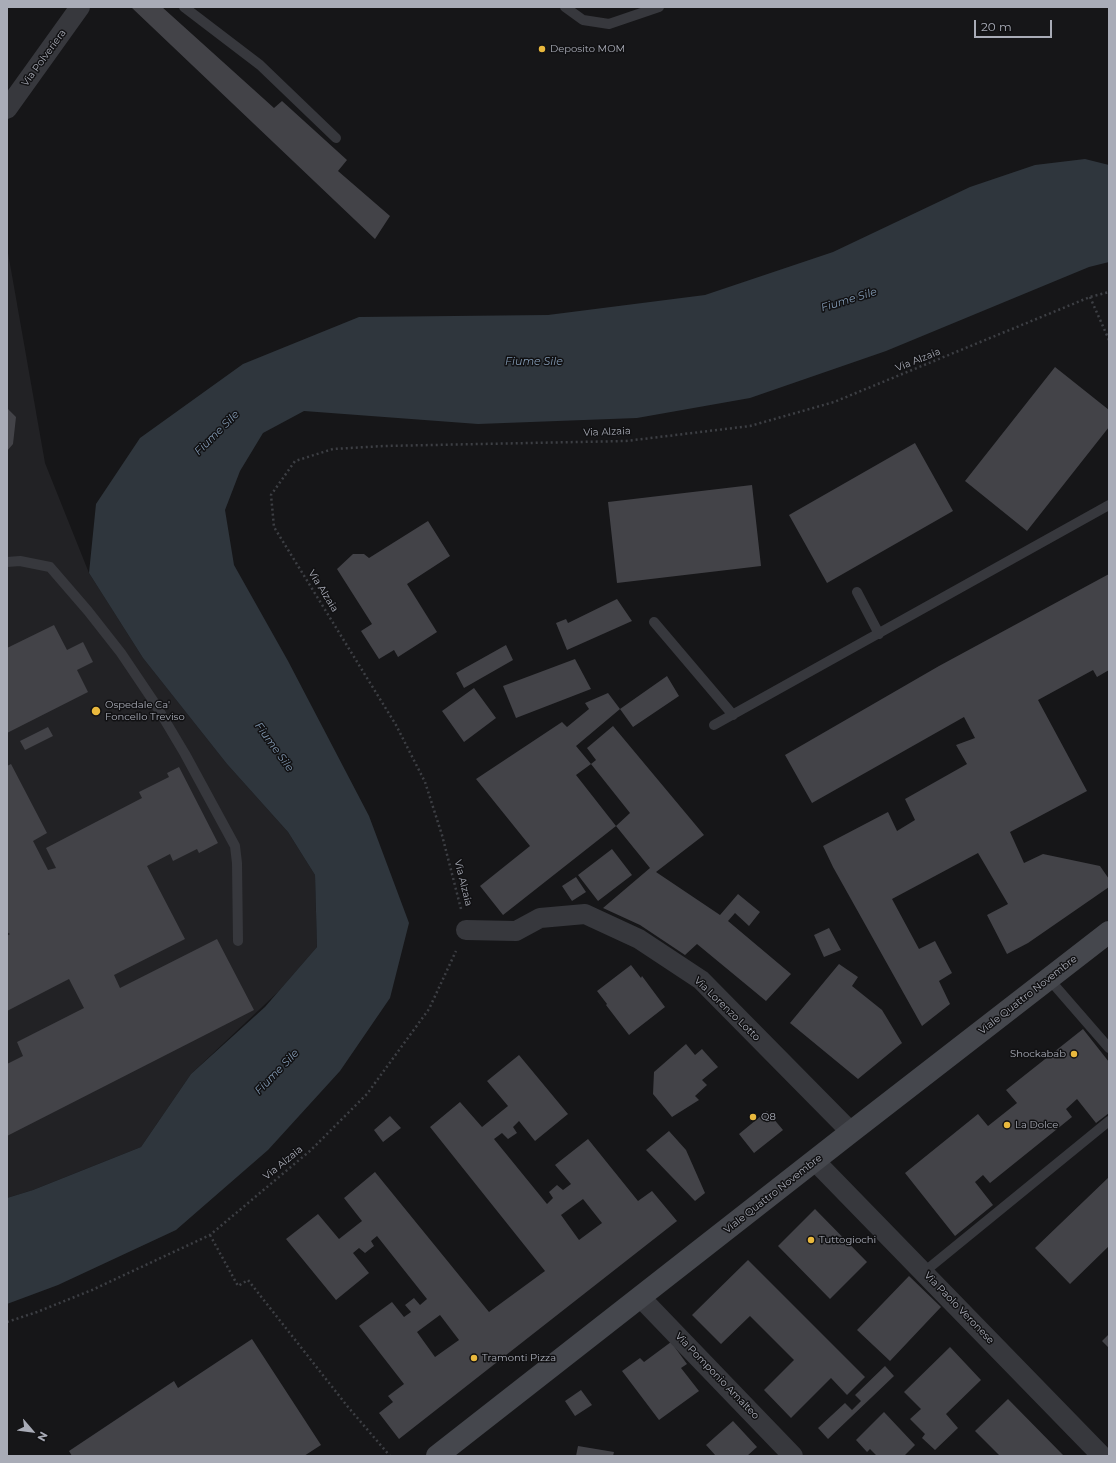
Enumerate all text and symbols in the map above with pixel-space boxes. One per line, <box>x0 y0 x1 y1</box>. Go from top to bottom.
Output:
scale bar <box>976 12 1054 38</box>
text: 20 m <box>981 19 1012 34</box>
street label: Via Polveriera <box>19 27 69 89</box>
place label: Deposito MOM <box>550 43 625 55</box>
marker: Deposito MOM <box>537 44 547 54</box>
water label: Fiume Sile <box>819 285 879 315</box>
street label: Via Alzaia <box>894 346 942 374</box>
water label: Fiume Sile <box>505 355 563 369</box>
water label: Fiume Sile <box>192 408 242 458</box>
street label: Via Alzaia <box>583 425 631 439</box>
street label: Via Alzaia <box>305 568 341 614</box>
place label: Ospedale Ca' Foncello Treviso <box>105 699 185 722</box>
marker: Ospedale Ca' Foncello Treviso <box>90 705 102 717</box>
water label: Fiume Sile <box>252 720 296 774</box>
street label: Via Alzaia <box>451 859 475 907</box>
street label: Viale Quattro Novembre <box>976 953 1080 1037</box>
street label: Via Lorenzo Lotto <box>692 975 762 1043</box>
water label: Fiume Sile <box>252 1047 302 1097</box>
place label: Shockabab <box>1010 1048 1066 1060</box>
marker: Shockabab <box>1069 1049 1079 1059</box>
place label: Q8 <box>761 1111 776 1123</box>
marker: Q8 <box>748 1112 758 1122</box>
place label: La Dolce <box>1015 1119 1058 1131</box>
marker: La Dolce <box>1002 1120 1012 1130</box>
street label: Via Alzaia <box>261 1143 305 1183</box>
street label: Viale Quattro Novembre <box>721 1152 825 1236</box>
place label: Tuttogiochi <box>819 1234 876 1246</box>
marker: Tuttogiochi <box>806 1235 816 1245</box>
street label: Via Paolo Veronese <box>922 1270 996 1346</box>
street label: Via Pomponio Amalteo <box>672 1330 762 1422</box>
place label: Tramonti Pizza <box>482 1352 556 1364</box>
marker: Tramonti Pizza <box>469 1353 479 1363</box>
north arrow <box>12 1411 52 1451</box>
text: N <box>34 1429 51 1444</box>

